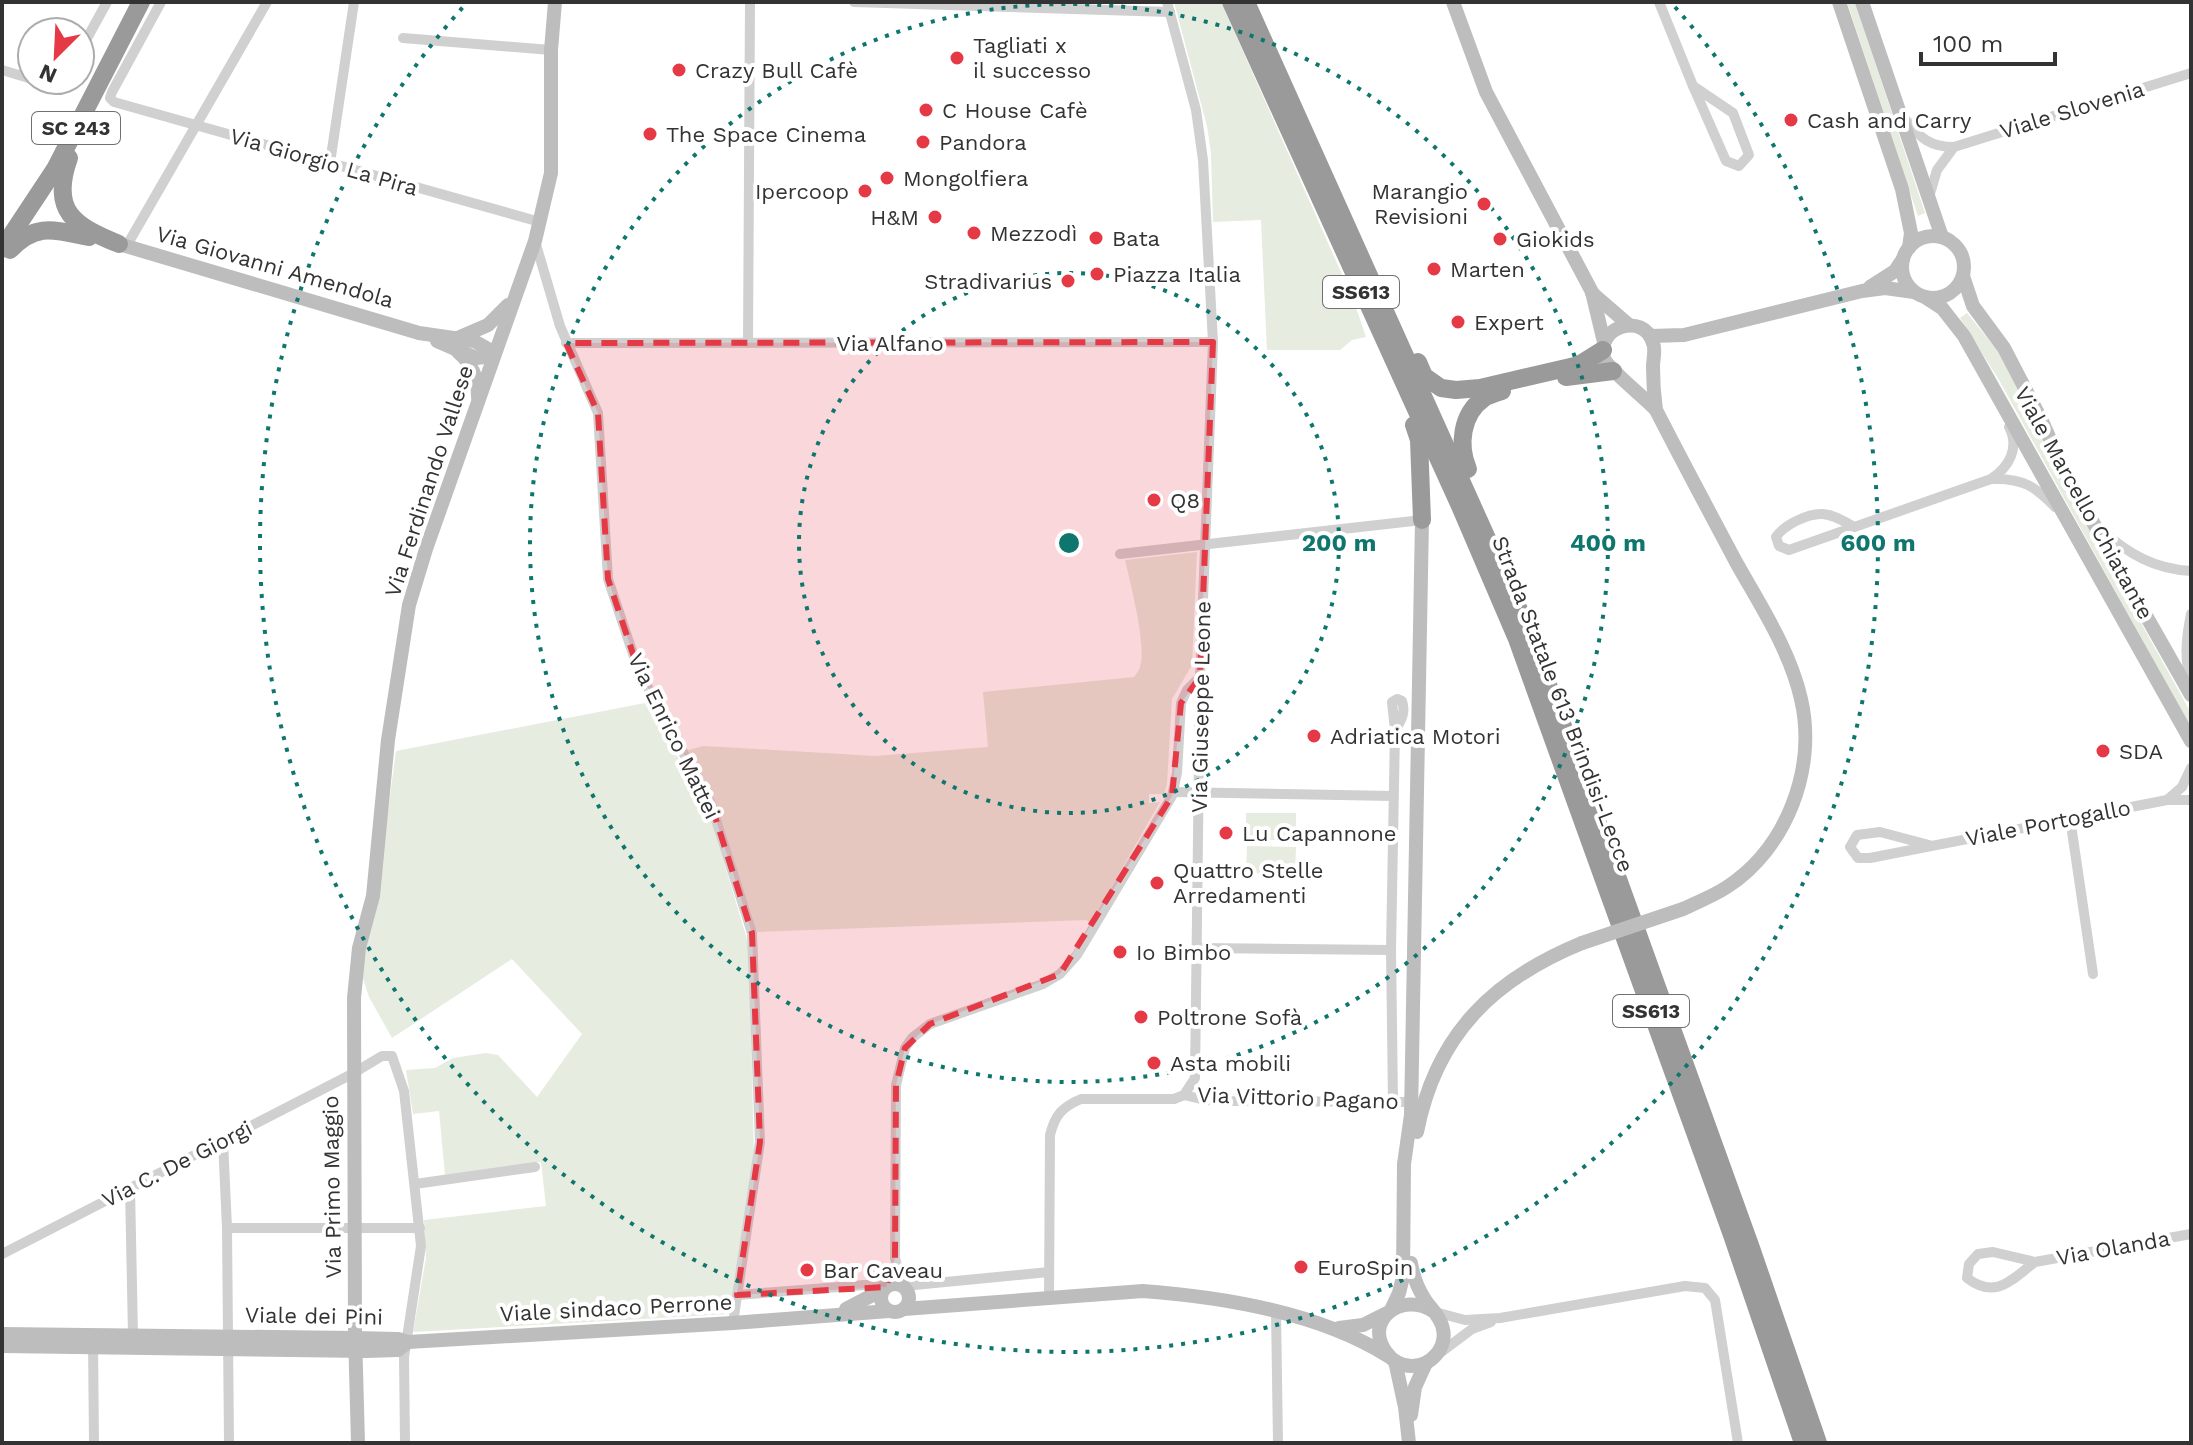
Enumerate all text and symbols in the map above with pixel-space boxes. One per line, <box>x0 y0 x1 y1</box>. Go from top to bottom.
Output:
north arrow <box>16 16 96 96</box>
scale bar <box>1921 16 2055 66</box>
text: 100 m <box>1933 30 2003 58</box>
place label: Tagliati x il successo <box>973 33 1091 83</box>
marker: Tagliati x il successo <box>948 49 966 67</box>
place label: Crazy Bull Cafè <box>695 58 858 83</box>
text: N <box>36 59 61 89</box>
marker: Crazy Bull Cafè <box>670 61 688 79</box>
street label: Viale Slovenia <box>1997 76 2147 144</box>
place label: C House Cafè <box>942 98 1088 123</box>
marker: C House Cafè <box>917 101 935 119</box>
place label: Cash and Carry <box>1807 108 1972 133</box>
marker: Cash and Carry <box>1782 111 1800 129</box>
road number: SC 243 <box>32 112 120 144</box>
place label: The Space Cinema <box>666 122 866 147</box>
street label: Via Giorgio La Pira <box>227 123 421 201</box>
marker: The Space Cinema <box>641 125 659 143</box>
place label: Pandora <box>939 130 1027 155</box>
marker: Pandora <box>914 133 932 151</box>
place label: Mongolfiera <box>903 166 1028 191</box>
marker: Mongolfiera <box>878 169 896 187</box>
place label: Ipercoop <box>755 179 849 204</box>
place label: Marangio Revisioni <box>1371 179 1468 229</box>
marker: Ipercoop <box>856 182 874 200</box>
marker: Marangio Revisioni <box>1475 195 1493 213</box>
place label: H&M <box>870 205 919 230</box>
marker: H&M <box>926 208 944 226</box>
street label: Via Giovanni Amendola <box>153 221 397 313</box>
place label: Mezzodì <box>990 221 1077 246</box>
marker: Mezzodì <box>965 224 983 242</box>
place label: Bata <box>1112 226 1160 251</box>
place label: Giokids <box>1516 227 1595 252</box>
marker: Bata <box>1087 229 1105 247</box>
marker: Giokids <box>1491 230 1509 248</box>
place label: Marten <box>1450 257 1525 282</box>
marker: Marten <box>1425 260 1443 278</box>
place label: Piazza Italia <box>1113 262 1241 287</box>
marker: Piazza Italia <box>1088 265 1106 283</box>
place label: Stradivarius <box>924 269 1052 294</box>
marker: Stradivarius <box>1059 272 1077 290</box>
road number: SS613 <box>1323 276 1399 308</box>
place label: Expert <box>1474 310 1544 335</box>
marker: Expert <box>1449 313 1467 331</box>
street label: Via Alfano <box>836 331 944 356</box>
street label: Via Ferdinando Vallese <box>380 362 478 600</box>
street label: Viale Marcello Chiatante <box>2010 382 2158 624</box>
place label: Q8 <box>1170 488 1200 513</box>
marker: Q8 <box>1145 491 1163 509</box>
centre of rings <box>1055 529 1083 557</box>
text: 200 m <box>1302 529 1376 557</box>
text: 400 m <box>1570 529 1646 557</box>
text: 600 m <box>1840 529 1916 557</box>
street label: Strada Statale 613 Brindisi-Lecce <box>1487 532 1639 876</box>
street label: Via Giuseppe Leone <box>1187 601 1215 813</box>
street label: Via Enrico Mattei <box>623 649 725 823</box>
place label: Adriatica Motori <box>1330 724 1501 749</box>
marker: Adriatica Motori <box>1305 727 1323 745</box>
place label: SDA <box>2119 739 2163 764</box>
marker: SDA <box>2094 742 2112 760</box>
street label: Viale Portogallo <box>1963 795 2133 851</box>
place label: Lu Capannone <box>1242 821 1397 846</box>
marker: Lu Capannone <box>1217 824 1235 842</box>
place label: Quattro Stelle Arredamenti <box>1173 858 1324 908</box>
marker: Quattro Stelle Arredamenti <box>1148 874 1166 892</box>
place label: Io Bimbo <box>1136 940 1231 965</box>
marker: Io Bimbo <box>1111 943 1129 961</box>
road number: SS613 <box>1613 995 1689 1027</box>
place label: Poltrone Sofà <box>1157 1005 1302 1030</box>
marker: Poltrone Sofà <box>1132 1008 1150 1026</box>
place label: Asta mobili <box>1170 1051 1291 1076</box>
marker: Asta mobili <box>1145 1054 1163 1072</box>
street label: Via Vittorio Pagano <box>1197 1082 1399 1114</box>
street label: Via Primo Maggio <box>318 1095 346 1279</box>
street label: Via C. De Giorgi <box>98 1115 256 1213</box>
street label: Via Olanda <box>2054 1226 2172 1270</box>
place label: EuroSpin <box>1317 1255 1413 1280</box>
place label: Bar Caveau <box>823 1258 943 1283</box>
marker: EuroSpin <box>1292 1258 1310 1276</box>
marker: Bar Caveau <box>798 1261 816 1279</box>
street label: Viale sindaco Perrone <box>499 1289 733 1327</box>
street label: Viale dei Pini <box>245 1302 383 1330</box>

